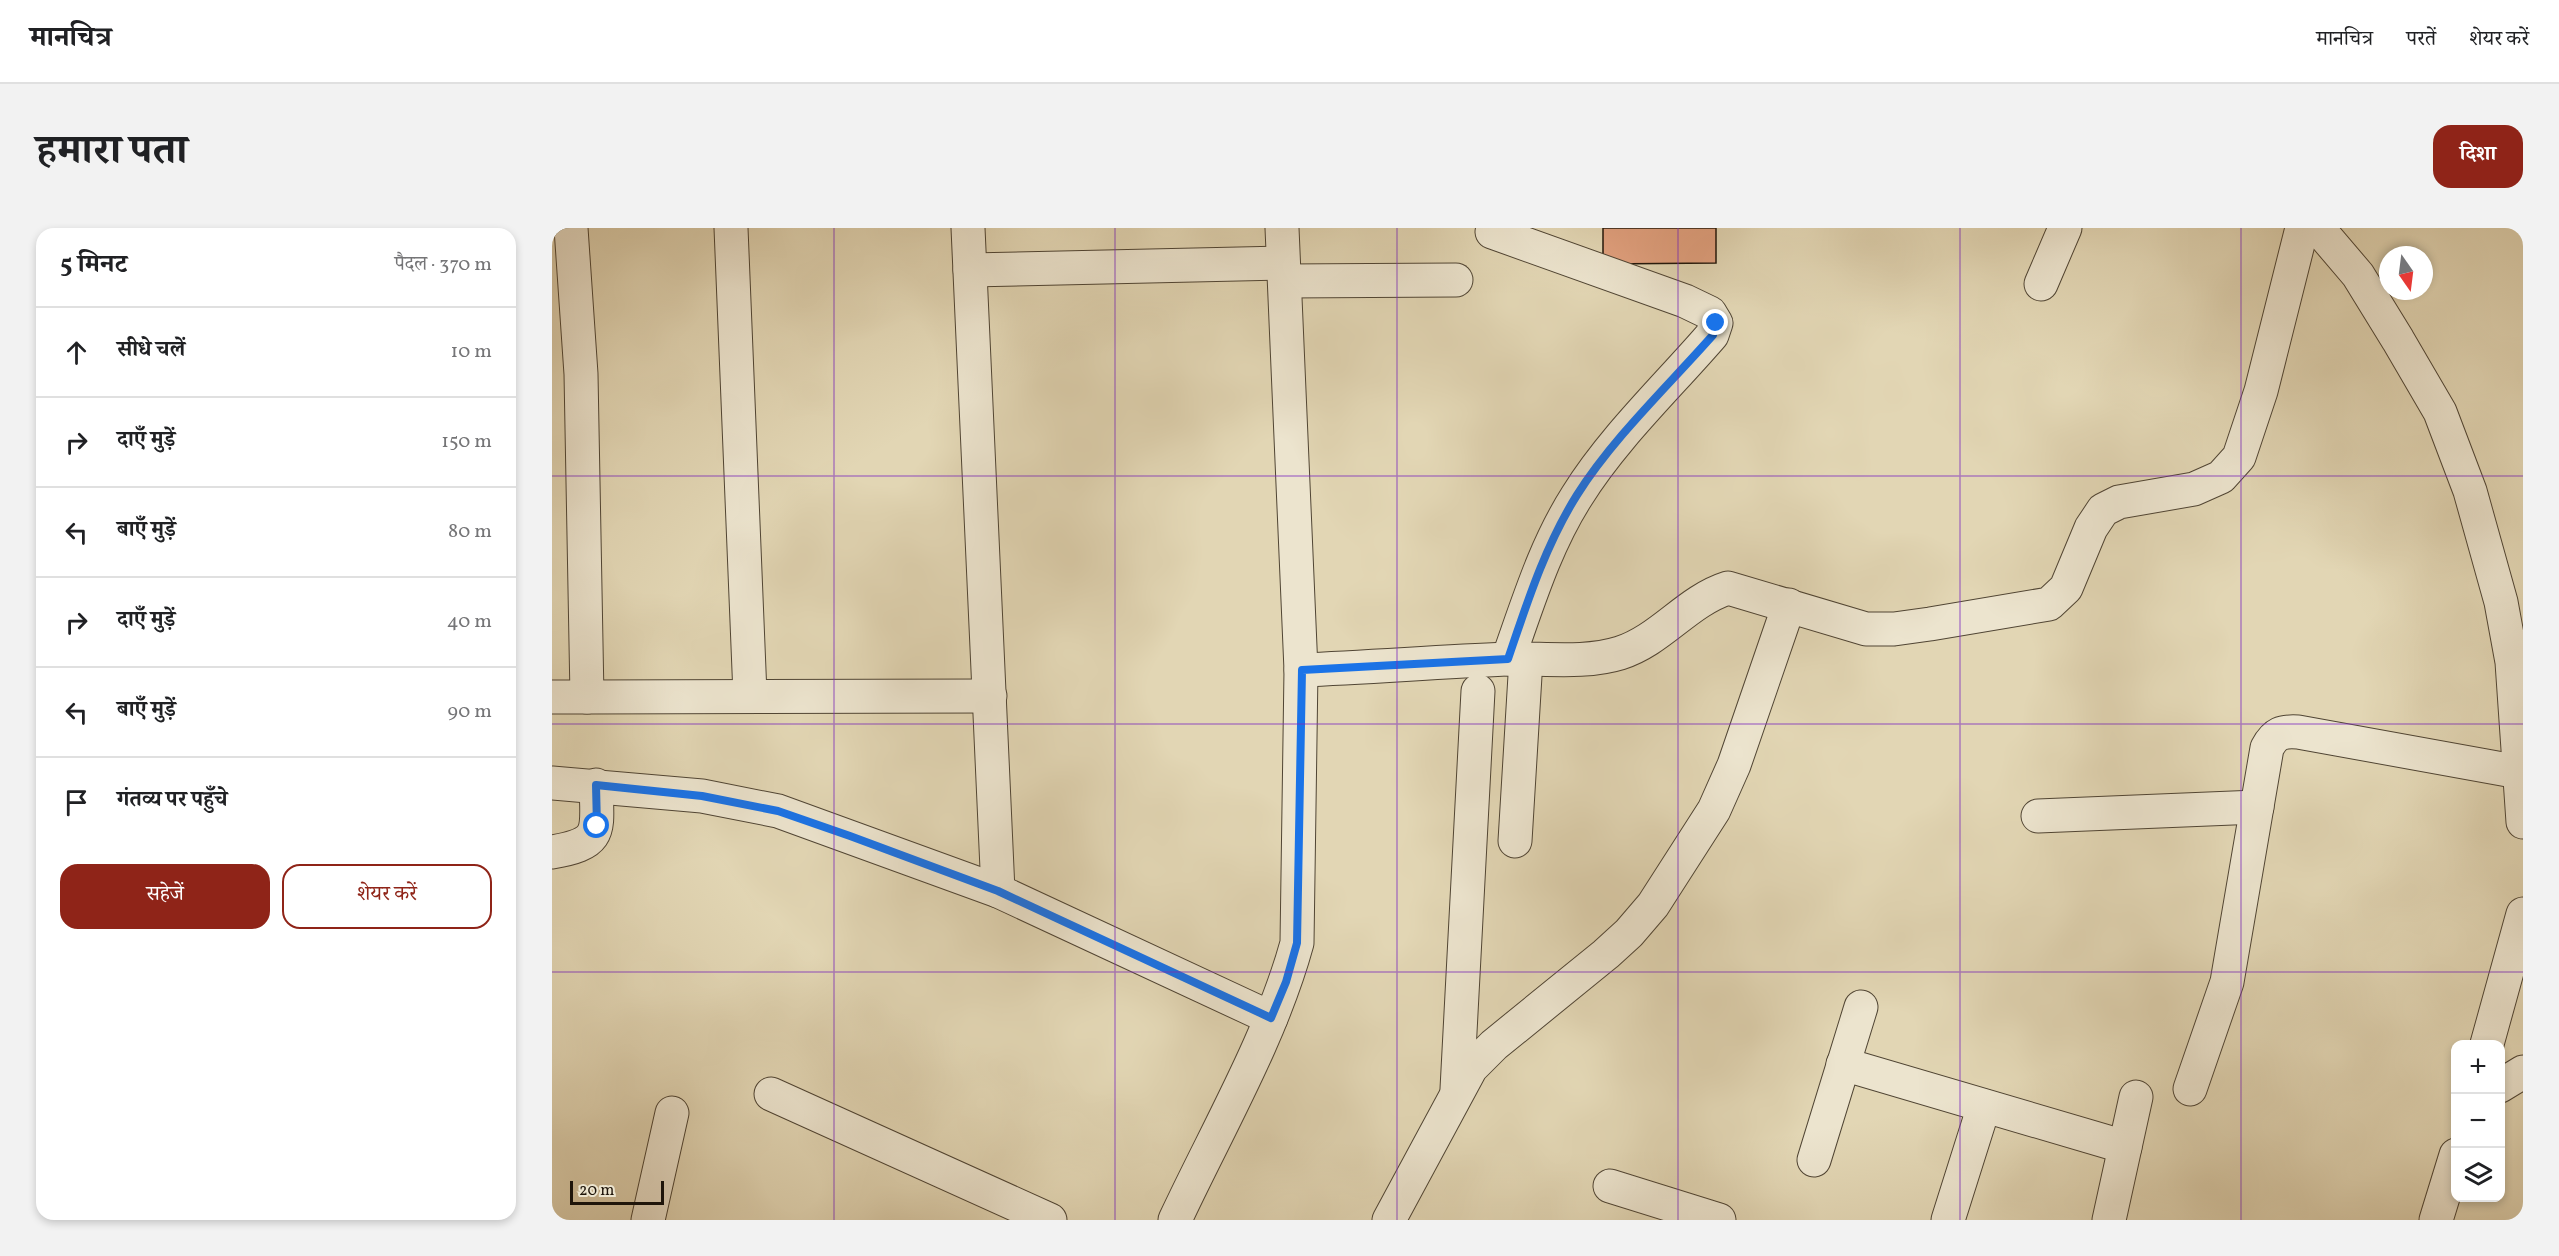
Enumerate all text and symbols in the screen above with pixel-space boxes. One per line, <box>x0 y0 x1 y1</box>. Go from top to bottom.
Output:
text: मानचित्र <box>30 19 112 58</box>
text: मानचित्र <box>2316 25 2373 54</box>
text: परतें <box>2406 25 2436 54</box>
text: शेयर करें <box>2469 25 2529 54</box>
text: हमारा पता <box>36 123 187 182</box>
button: दिशा <box>2433 125 2523 188</box>
north arrow <box>2379 246 2433 300</box>
text: 5 मिनट <box>60 247 127 283</box>
text: पैदल · 370 m <box>395 251 492 279</box>
route end <box>1702 309 1728 335</box>
text: सीधे चलें <box>117 335 185 366</box>
icon: ahead <box>60 336 93 369</box>
text: 10 m <box>451 338 492 366</box>
text: दाएँ मुड़ें <box>117 425 175 456</box>
icon: right <box>60 426 93 459</box>
text: 150 m <box>441 428 492 456</box>
text: बाएँ मुड़ें <box>117 515 176 546</box>
icon: left <box>60 516 93 549</box>
text: 80 m <box>448 518 492 546</box>
text: दाएँ मुड़ें <box>117 605 175 636</box>
icon: right <box>60 606 93 639</box>
text: 40 m <box>447 608 492 636</box>
text: बाएँ मुड़ें <box>117 695 176 726</box>
icon: left <box>60 696 93 729</box>
text: 90 m <box>448 698 492 726</box>
text: गंतव्य पर पहुँचे <box>117 785 228 816</box>
icon: arrive <box>60 786 93 819</box>
route start <box>583 812 609 838</box>
button: सहेजें <box>60 864 270 929</box>
button: शेयर करें <box>282 864 492 929</box>
map controls <box>2451 1040 2505 1202</box>
button: + <box>2451 1040 2505 1094</box>
button: − <box>2451 1094 2505 1148</box>
button: layers <box>2451 1148 2505 1202</box>
scale bar <box>570 1178 664 1206</box>
text: 20 m <box>579 1180 614 1202</box>

